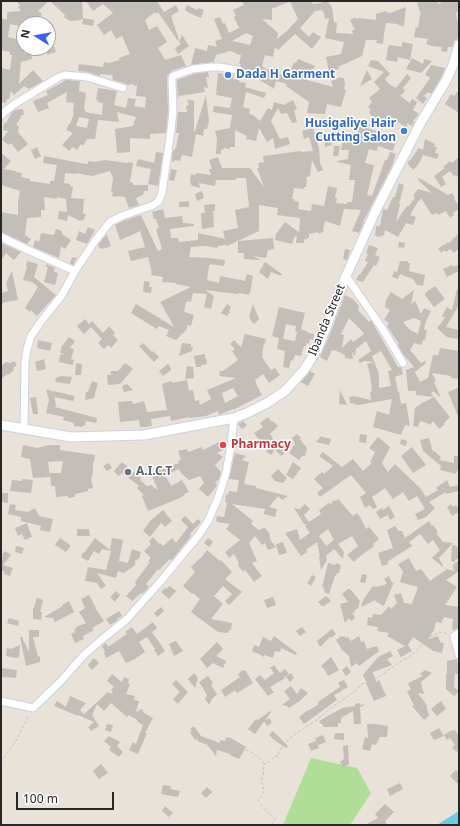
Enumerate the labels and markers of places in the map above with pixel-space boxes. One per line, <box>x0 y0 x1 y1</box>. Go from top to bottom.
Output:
place label: Dada H Garment <box>236 68 335 82</box>
marker: Dada H Garment <box>223 70 233 80</box>
place label: Husigaliye Hair Cutting Salon <box>305 117 396 145</box>
marker: Husigaliye Hair Cutting Salon <box>399 126 409 136</box>
place label: Pharmacy <box>231 438 291 452</box>
marker: Pharmacy <box>218 440 228 450</box>
place label: A.I.C.T <box>136 465 172 479</box>
marker: A.I.C.T <box>123 467 133 477</box>

